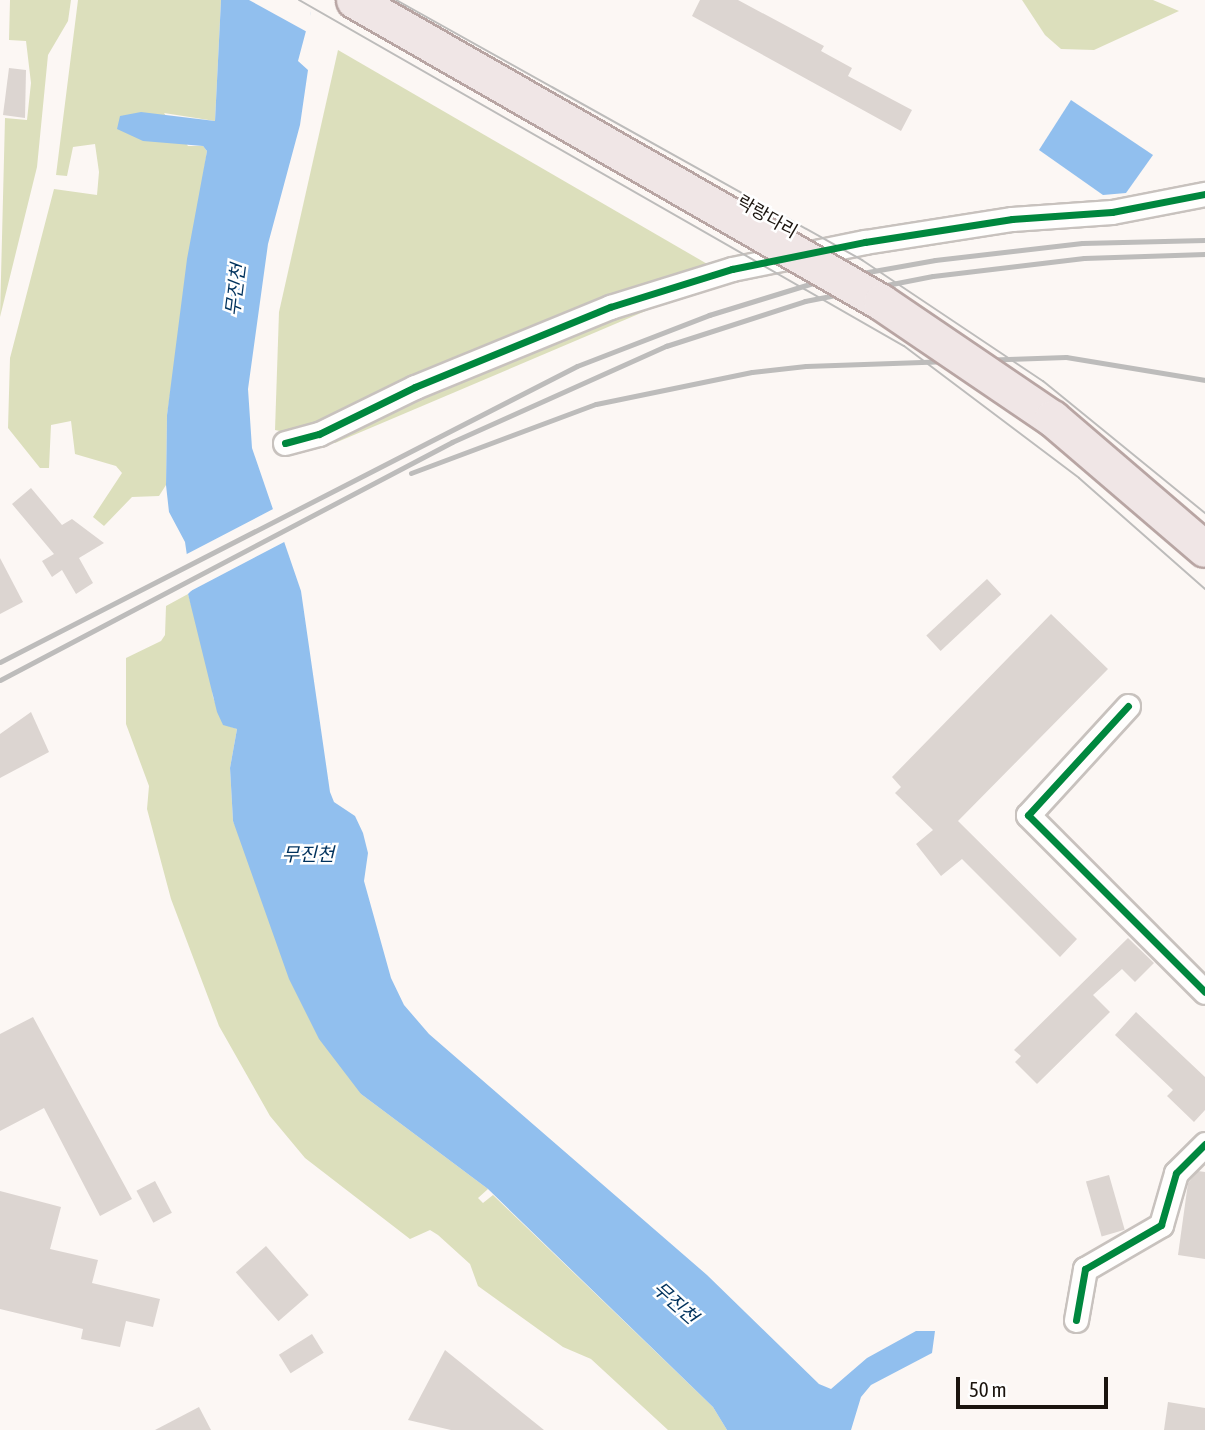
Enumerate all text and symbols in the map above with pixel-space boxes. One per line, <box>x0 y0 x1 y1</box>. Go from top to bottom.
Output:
street label: 락랑다리 <box>733 191 801 243</box>
water label: 무진천 <box>221 263 251 317</box>
water label: 무진천 <box>282 844 334 866</box>
water label: 무진천 <box>648 1277 702 1329</box>
scale bar <box>960 1364 1112 1408</box>
text: 50 m <box>969 1377 1007 1401</box>

